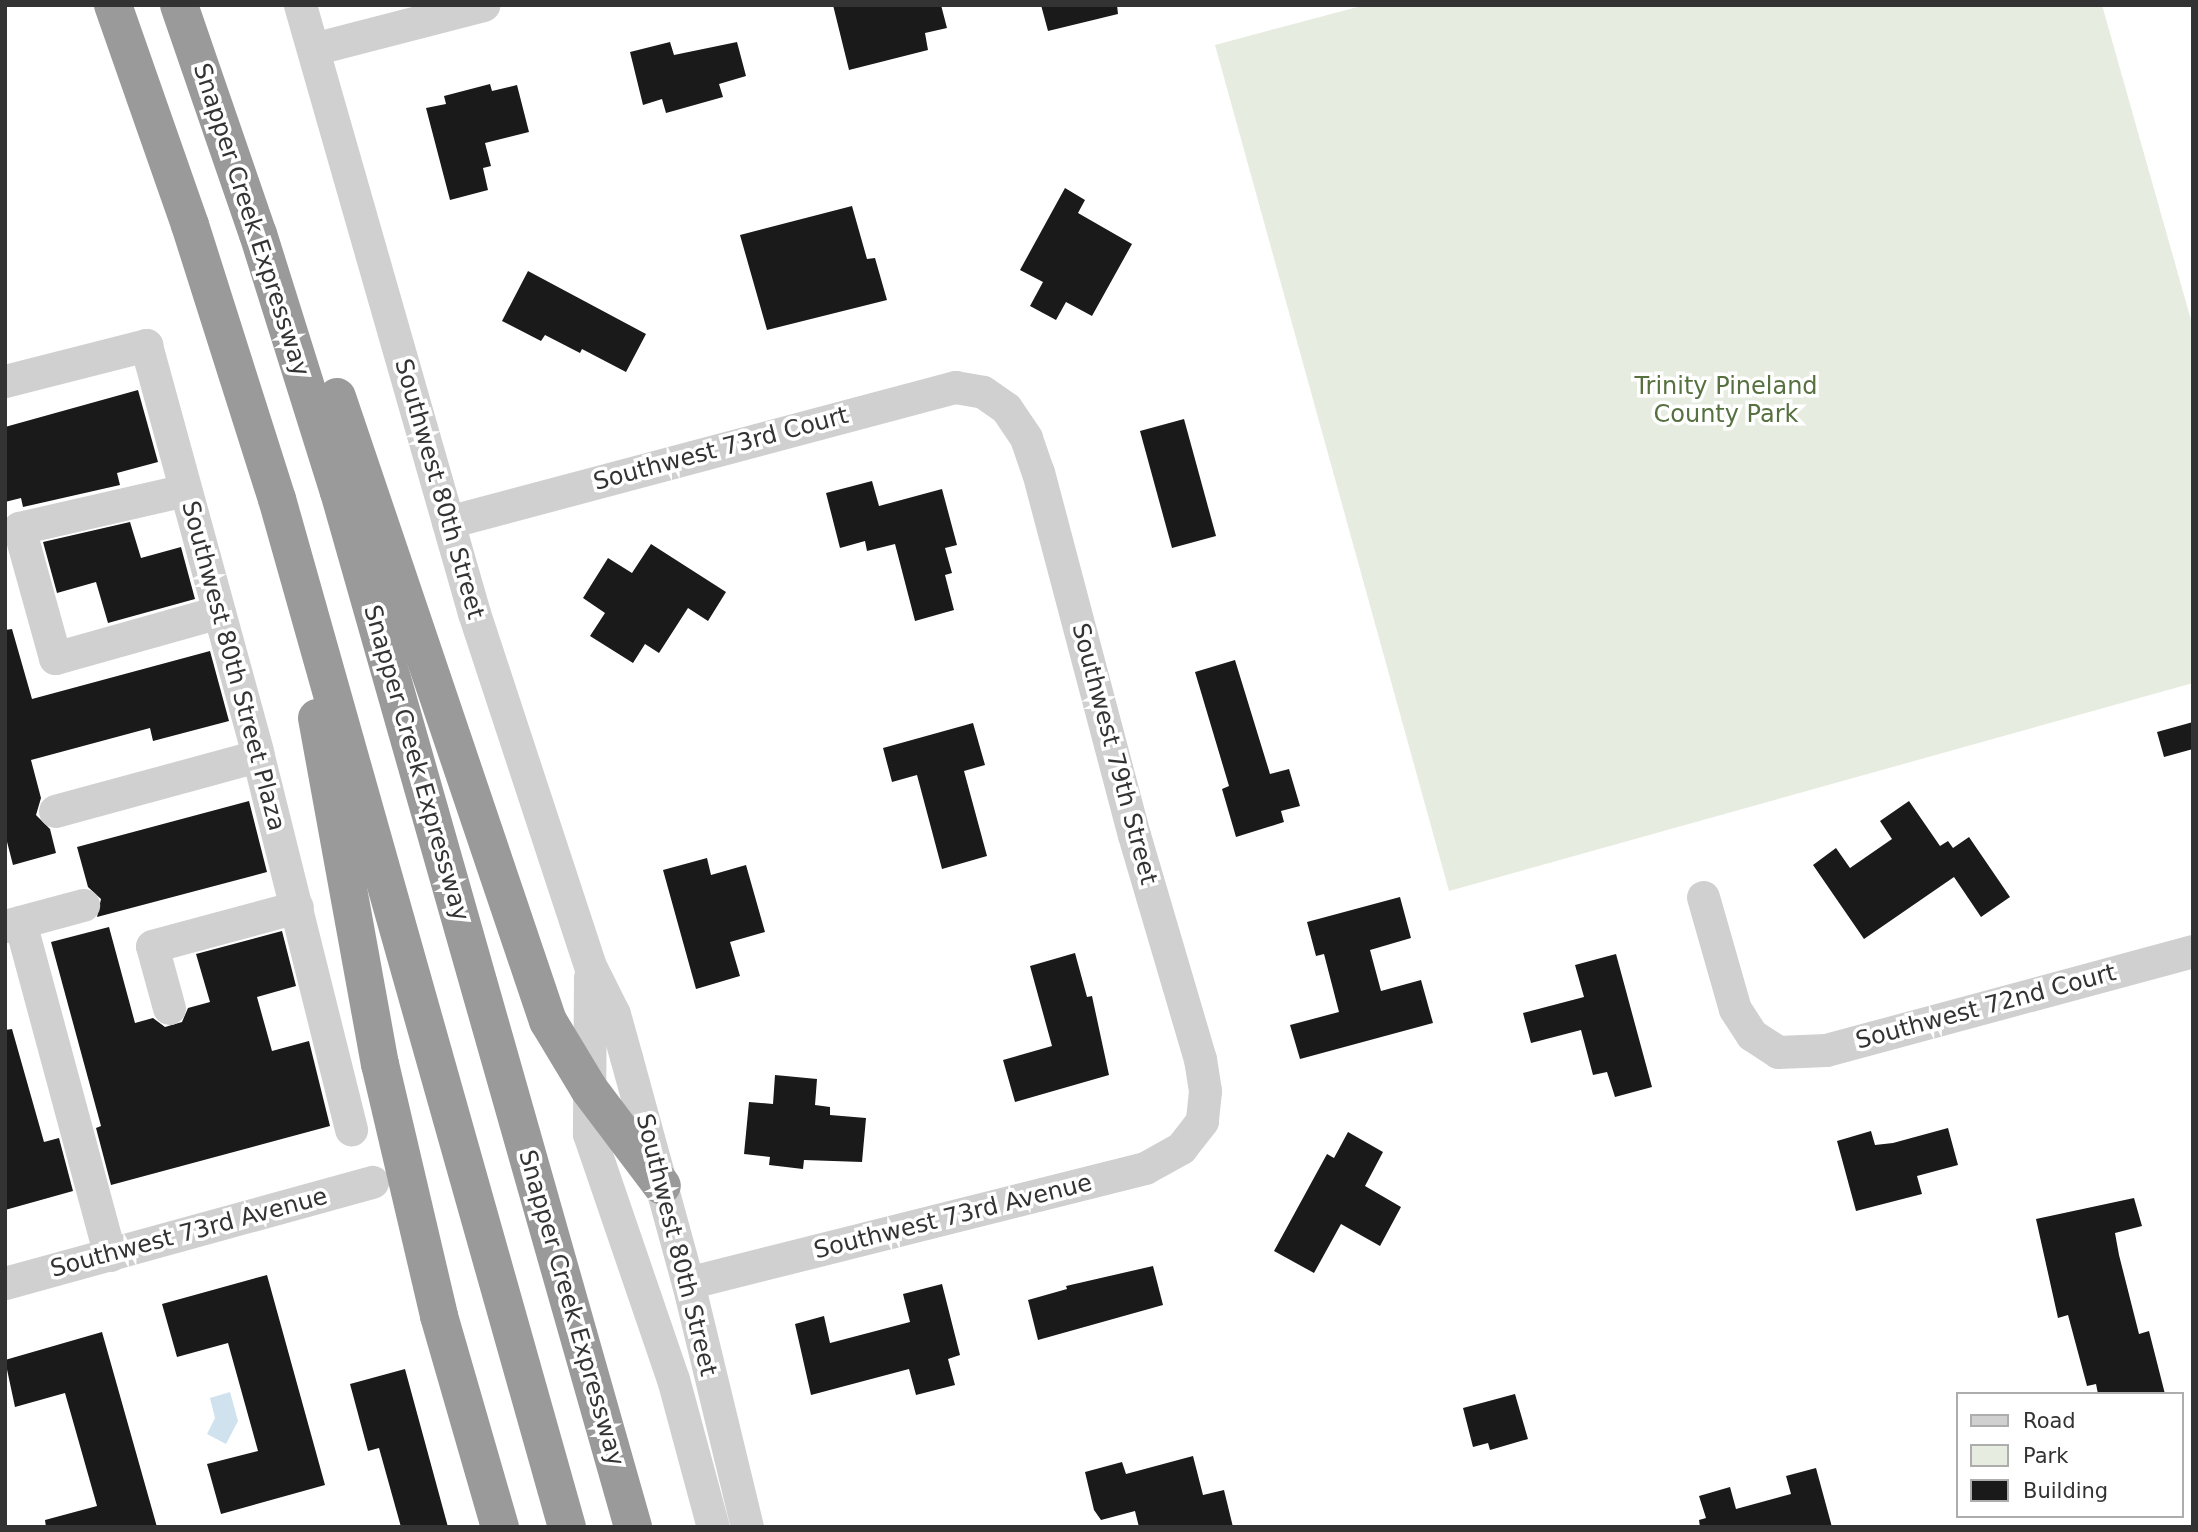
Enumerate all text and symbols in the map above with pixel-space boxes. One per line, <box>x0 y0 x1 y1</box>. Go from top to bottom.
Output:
street label: Snapper Creek Expressway <box>187 60 315 380</box>
street label: Southwest 80th Street <box>388 356 490 622</box>
park label: Trinity Pineland County Park <box>1634 373 1818 429</box>
street label: Southwest 73rd Court <box>591 401 851 497</box>
street label: Southwest 80th Street Plaza <box>175 498 291 834</box>
street label: Snapper Creek Expressway <box>357 602 475 924</box>
street label: Southwest 79th Street <box>1065 620 1163 888</box>
street label: Southwest 72nd Court <box>1853 958 2119 1056</box>
street label: Southwest 80th Street <box>629 1111 723 1379</box>
street label: Snapper Creek Expressway <box>512 1147 630 1469</box>
street label: Southwest 73rd Avenue <box>811 1168 1095 1266</box>
street label: Southwest 73rd Avenue <box>47 1182 331 1284</box>
legend <box>1956 1392 2184 1518</box>
text: Road <box>2023 1409 2076 1433</box>
text: Park <box>2023 1444 2068 1468</box>
text: Building <box>2023 1479 2108 1503</box>

